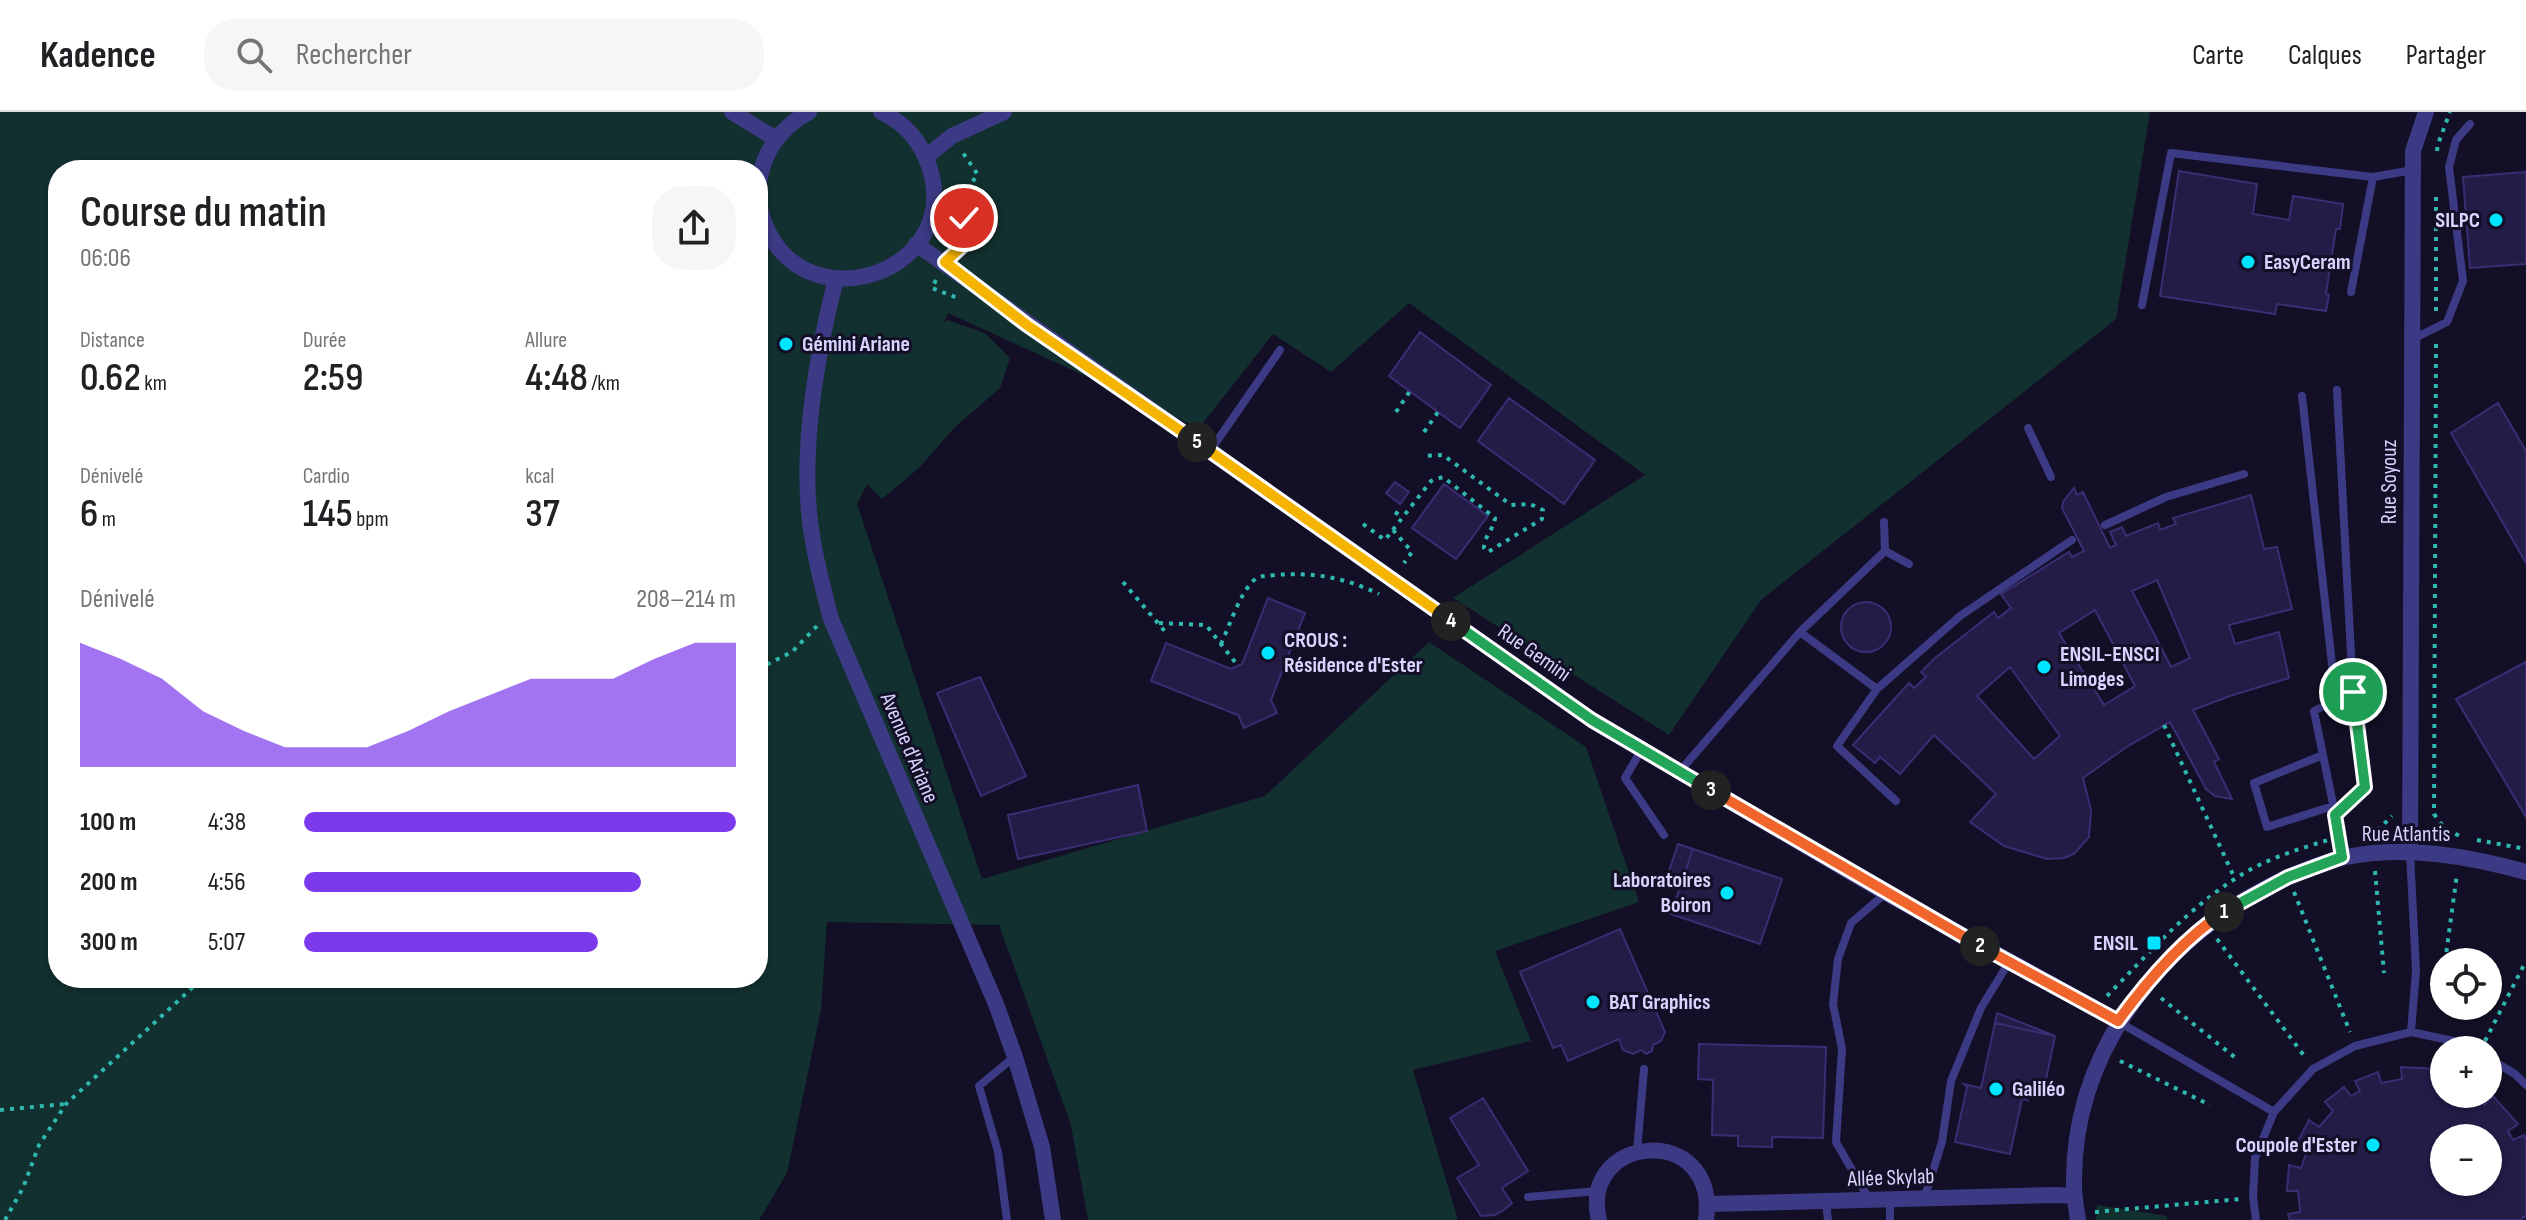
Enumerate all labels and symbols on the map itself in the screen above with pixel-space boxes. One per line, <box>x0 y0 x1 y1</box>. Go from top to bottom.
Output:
pin <box>930 184 998 252</box>
place label: SILPC <box>2435 207 2480 234</box>
marker: SILPC <box>2487 211 2505 229</box>
place label: EasyCeram <box>2264 249 2350 276</box>
marker: EasyCeram <box>2239 253 2257 271</box>
place label: Gémini Ariane <box>802 331 910 358</box>
marker: Gémini Ariane <box>777 335 795 353</box>
pin: 5 <box>1177 422 1217 462</box>
street label: Rue Soyouz <box>2376 440 2403 524</box>
pin: 4 <box>1431 601 1471 641</box>
street label: Rue Gemini <box>1492 618 1576 688</box>
place label: CROUS : Résidence d'Ester <box>1284 627 1423 679</box>
place label: ENSIL-ENSCI Limoges <box>2060 641 2160 693</box>
marker: CROUS : Résidence d'Ester <box>1259 644 1277 662</box>
marker: ENSIL-ENSCI Limoges <box>2035 658 2053 676</box>
pin <box>2319 658 2387 726</box>
street label: Avenue d'Ariane <box>873 688 944 807</box>
pin: 3 <box>1691 770 1731 810</box>
street label: Rue Atlantis <box>2362 821 2450 848</box>
place label: Laboratoires Boiron <box>1613 867 1711 919</box>
marker: Laboratoires Boiron <box>1718 884 1736 902</box>
pin: 1 <box>2204 892 2244 932</box>
pin: 2 <box>1960 926 2000 966</box>
place label: ENSIL <box>2093 930 2138 957</box>
marker: ENSIL <box>2145 934 2163 952</box>
place label: BAT Graphics <box>1609 989 1710 1016</box>
marker: BAT Graphics <box>1584 993 1602 1011</box>
place label: Galiléo <box>2012 1076 2065 1103</box>
marker: Galiléo <box>1987 1080 2005 1098</box>
place label: Coupole d'Ester <box>2235 1132 2357 1159</box>
marker: Coupole d'Ester <box>2364 1136 2382 1154</box>
street label: Allée Skylab <box>1846 1163 1935 1193</box>

